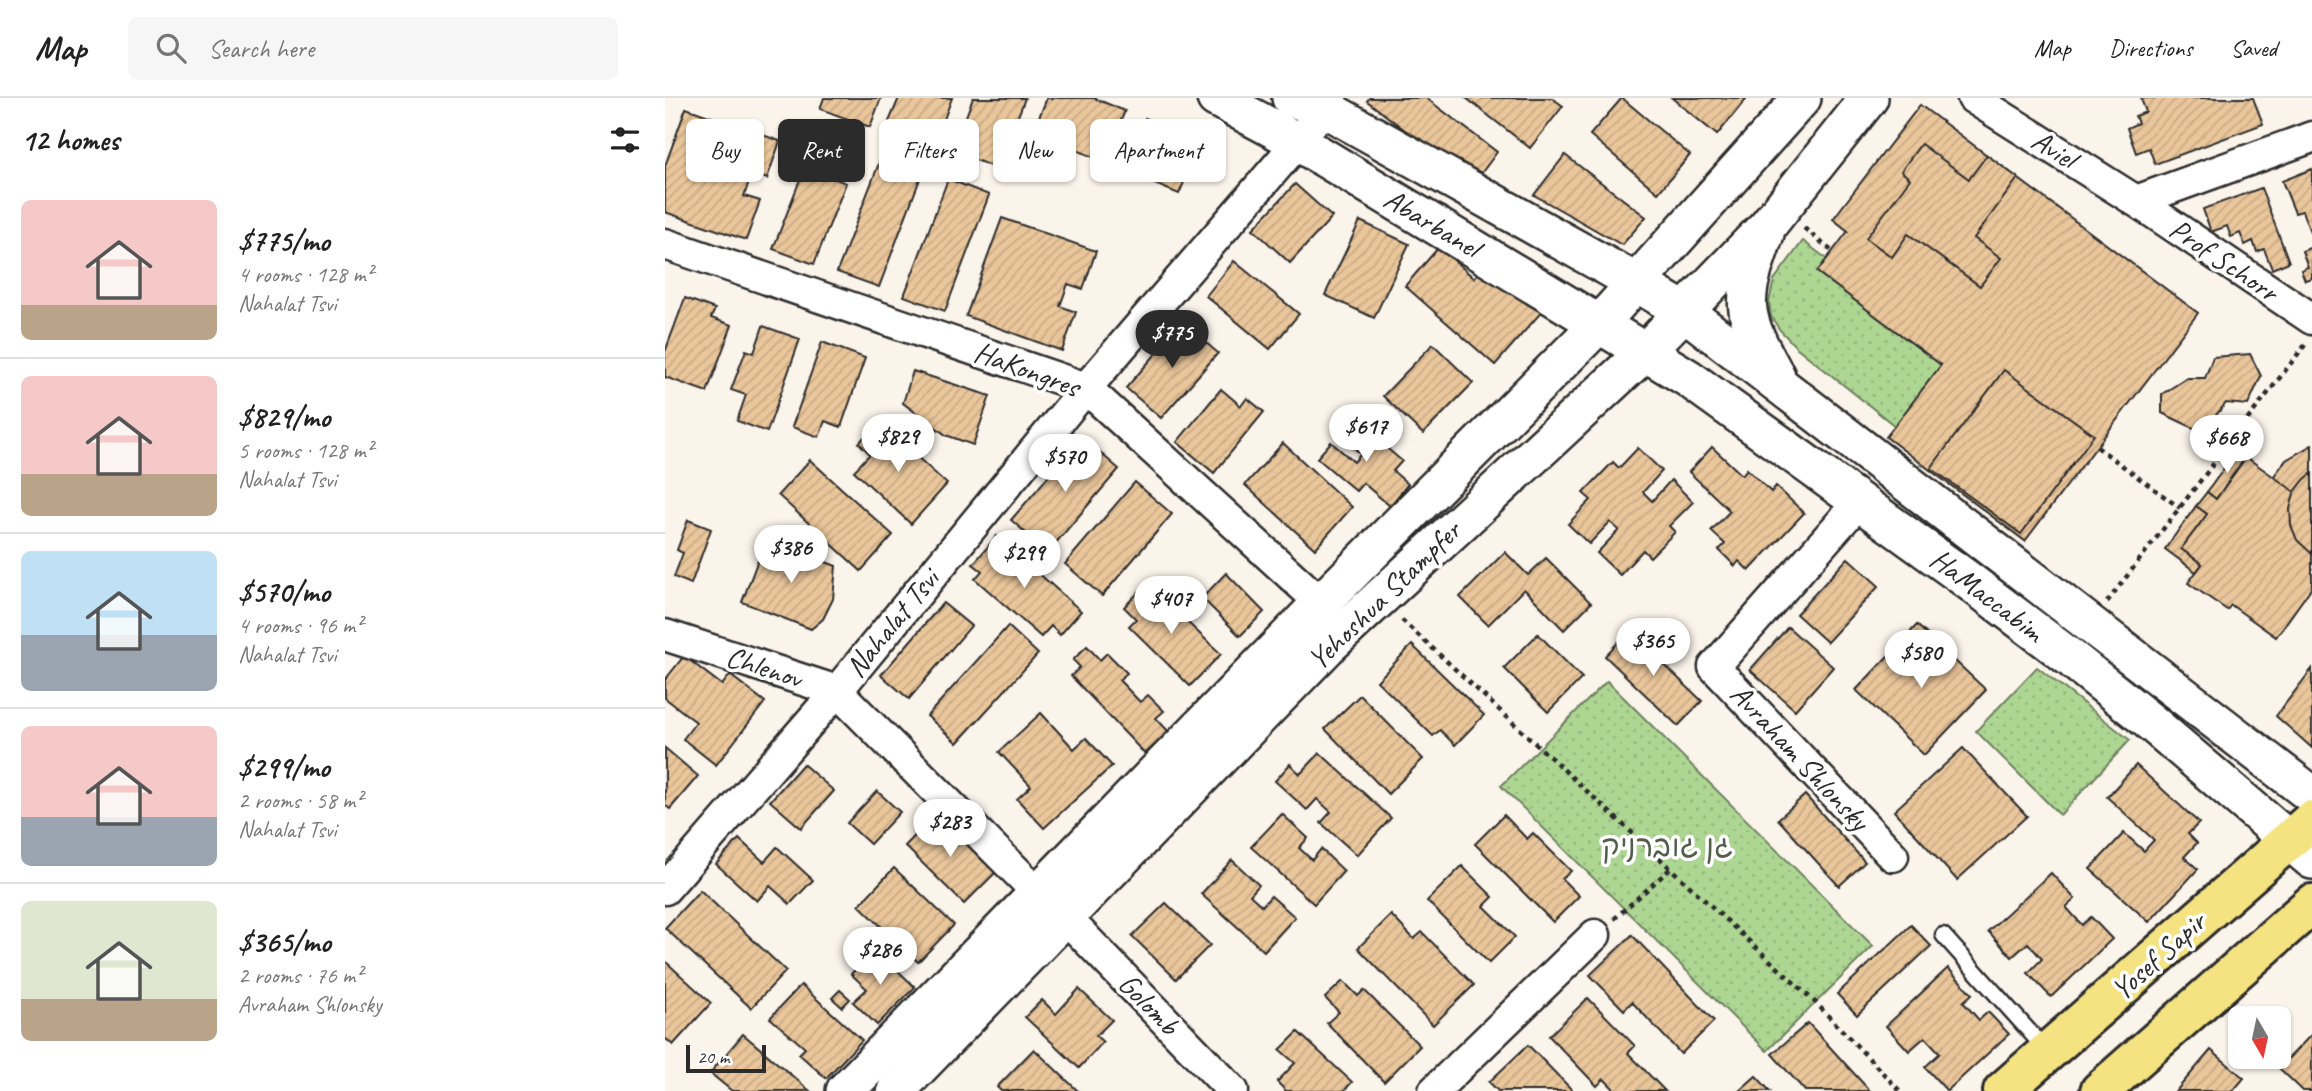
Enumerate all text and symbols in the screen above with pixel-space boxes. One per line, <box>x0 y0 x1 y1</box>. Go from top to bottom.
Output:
search box <box>128 17 618 80</box>
text: Map <box>35 27 86 69</box>
icon: search <box>152 29 190 67</box>
text: Search here <box>208 32 314 65</box>
text: Map <box>2034 33 2071 63</box>
text: Directions <box>2109 33 2192 63</box>
text: Saved <box>2230 33 2277 63</box>
chip: Buy <box>686 119 764 182</box>
chip: Rent <box>778 119 865 182</box>
chip: Filters <box>879 119 979 182</box>
chip: New <box>993 119 1076 182</box>
chip: Apartment <box>1090 119 1226 182</box>
text: 12 homes <box>21 121 119 159</box>
icon: filters <box>606 121 644 159</box>
street label: Aviel <box>2025 121 2088 180</box>
street label: Abarbanel <box>1377 180 1491 269</box>
street label: Prof Schorr <box>2162 210 2288 311</box>
text: $775/mo <box>238 222 330 260</box>
icon: home <box>77 228 161 312</box>
text: 4 rooms · 128 m² <box>238 260 373 289</box>
text: Nahalat Tsvi <box>238 289 337 318</box>
pin: $775 <box>1131 310 1213 370</box>
text: $775 <box>1152 318 1192 347</box>
street label: HaKongres <box>969 332 1087 406</box>
text: $829/mo <box>238 398 330 436</box>
icon: home <box>77 404 161 488</box>
pin: $617 <box>1325 404 1407 464</box>
text: $617 <box>1345 412 1387 441</box>
pin: $829 <box>857 414 939 474</box>
pin: $668 <box>2186 416 2268 475</box>
text: $829 <box>877 422 919 451</box>
text: $668 <box>2206 423 2248 452</box>
pin: $570 <box>1024 434 1106 494</box>
text: 5 rooms · 128 m² <box>238 436 373 465</box>
text: $570 <box>1045 442 1085 471</box>
text: Nahalat Tsvi <box>238 465 337 494</box>
street label: Yehoshua Stampfer <box>1299 511 1470 678</box>
pin: $386 <box>750 526 832 585</box>
pin: $299 <box>983 531 1065 590</box>
text: $386 <box>770 533 812 562</box>
text: $299 <box>1004 538 1044 567</box>
street label: HaMaccabim <box>1923 540 2053 651</box>
street label: Nahalat Tsvi <box>837 558 949 685</box>
text: $570/mo <box>238 573 330 611</box>
pin: $407 <box>1130 576 1212 636</box>
icon: home <box>77 579 161 663</box>
text: $407 <box>1150 584 1192 613</box>
text: 4 rooms · 96 m² <box>238 611 362 640</box>
pin: $365 <box>1612 618 1694 678</box>
text: $365 <box>1632 626 1674 655</box>
pin: $580 <box>1880 630 1962 690</box>
street label: Chlenov <box>722 637 809 698</box>
text: $580 <box>1900 638 1942 667</box>
text: Nahalat Tsvi <box>238 640 337 669</box>
street label: Avraham Shlonsky <box>1722 676 1880 840</box>
text: $299/mo <box>238 748 330 786</box>
icon: home <box>77 754 161 838</box>
text: 2 rooms · 58 m² <box>238 786 362 815</box>
pin: $283 <box>909 800 991 859</box>
text: $283 <box>929 807 971 836</box>
text: Nahalat Tsvi <box>238 815 337 844</box>
park label: גן גוברניק <box>1601 827 1733 865</box>
street label: Yosef Sapir <box>2103 901 2216 1008</box>
text: $365/mo <box>238 923 331 961</box>
pin: $286 <box>839 928 921 987</box>
icon: home <box>77 929 161 1013</box>
text: $286 <box>859 935 901 964</box>
text: 2 rooms · 76 m² <box>238 961 362 990</box>
street label: Golomb <box>1110 965 1189 1045</box>
text: Avraham Shlonsky <box>238 990 382 1019</box>
north arrow <box>2228 1006 2291 1069</box>
map controls <box>2228 1006 2291 1069</box>
scale bar <box>686 1042 767 1074</box>
text: 20 m <box>697 1045 729 1069</box>

